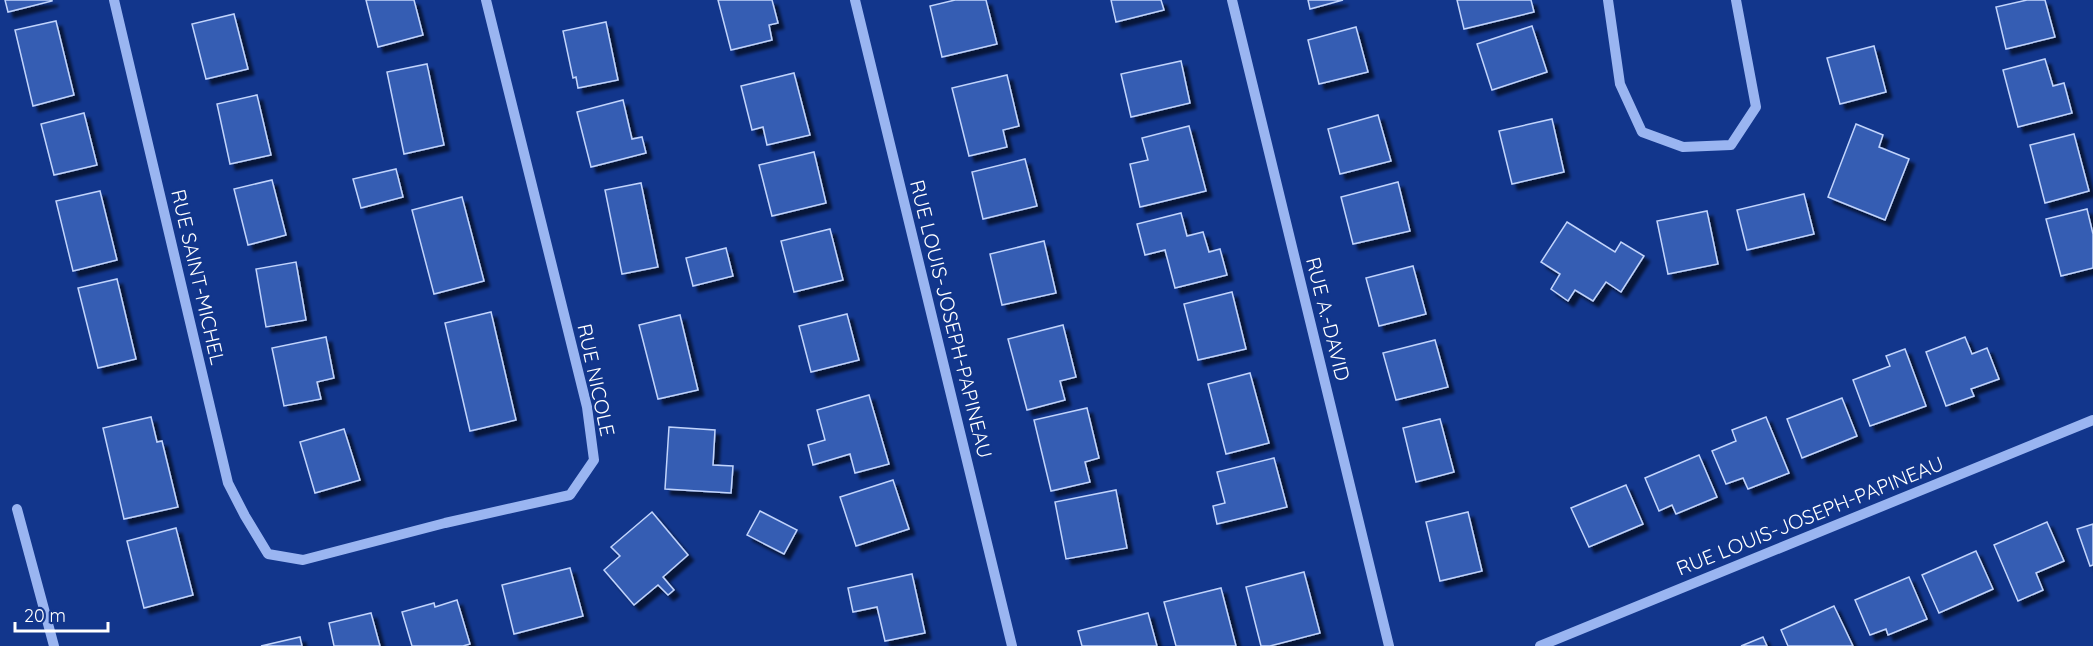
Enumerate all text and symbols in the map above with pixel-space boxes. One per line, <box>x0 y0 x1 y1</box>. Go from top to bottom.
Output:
street label: RUE LOUIS-JOSEPH-PAPINEAU <box>905 177 998 461</box>
street label: RUE SAINT-MICHEL <box>166 187 231 367</box>
street label: RUE A.-DAVID <box>1301 254 1356 383</box>
street label: RUE NICOLE <box>572 321 621 438</box>
street label: RUE LOUIS-JOSEPH-PAPINEAU <box>1673 450 1947 581</box>
scale bar <box>15 595 108 633</box>
text: 20 m <box>24 604 66 627</box>

